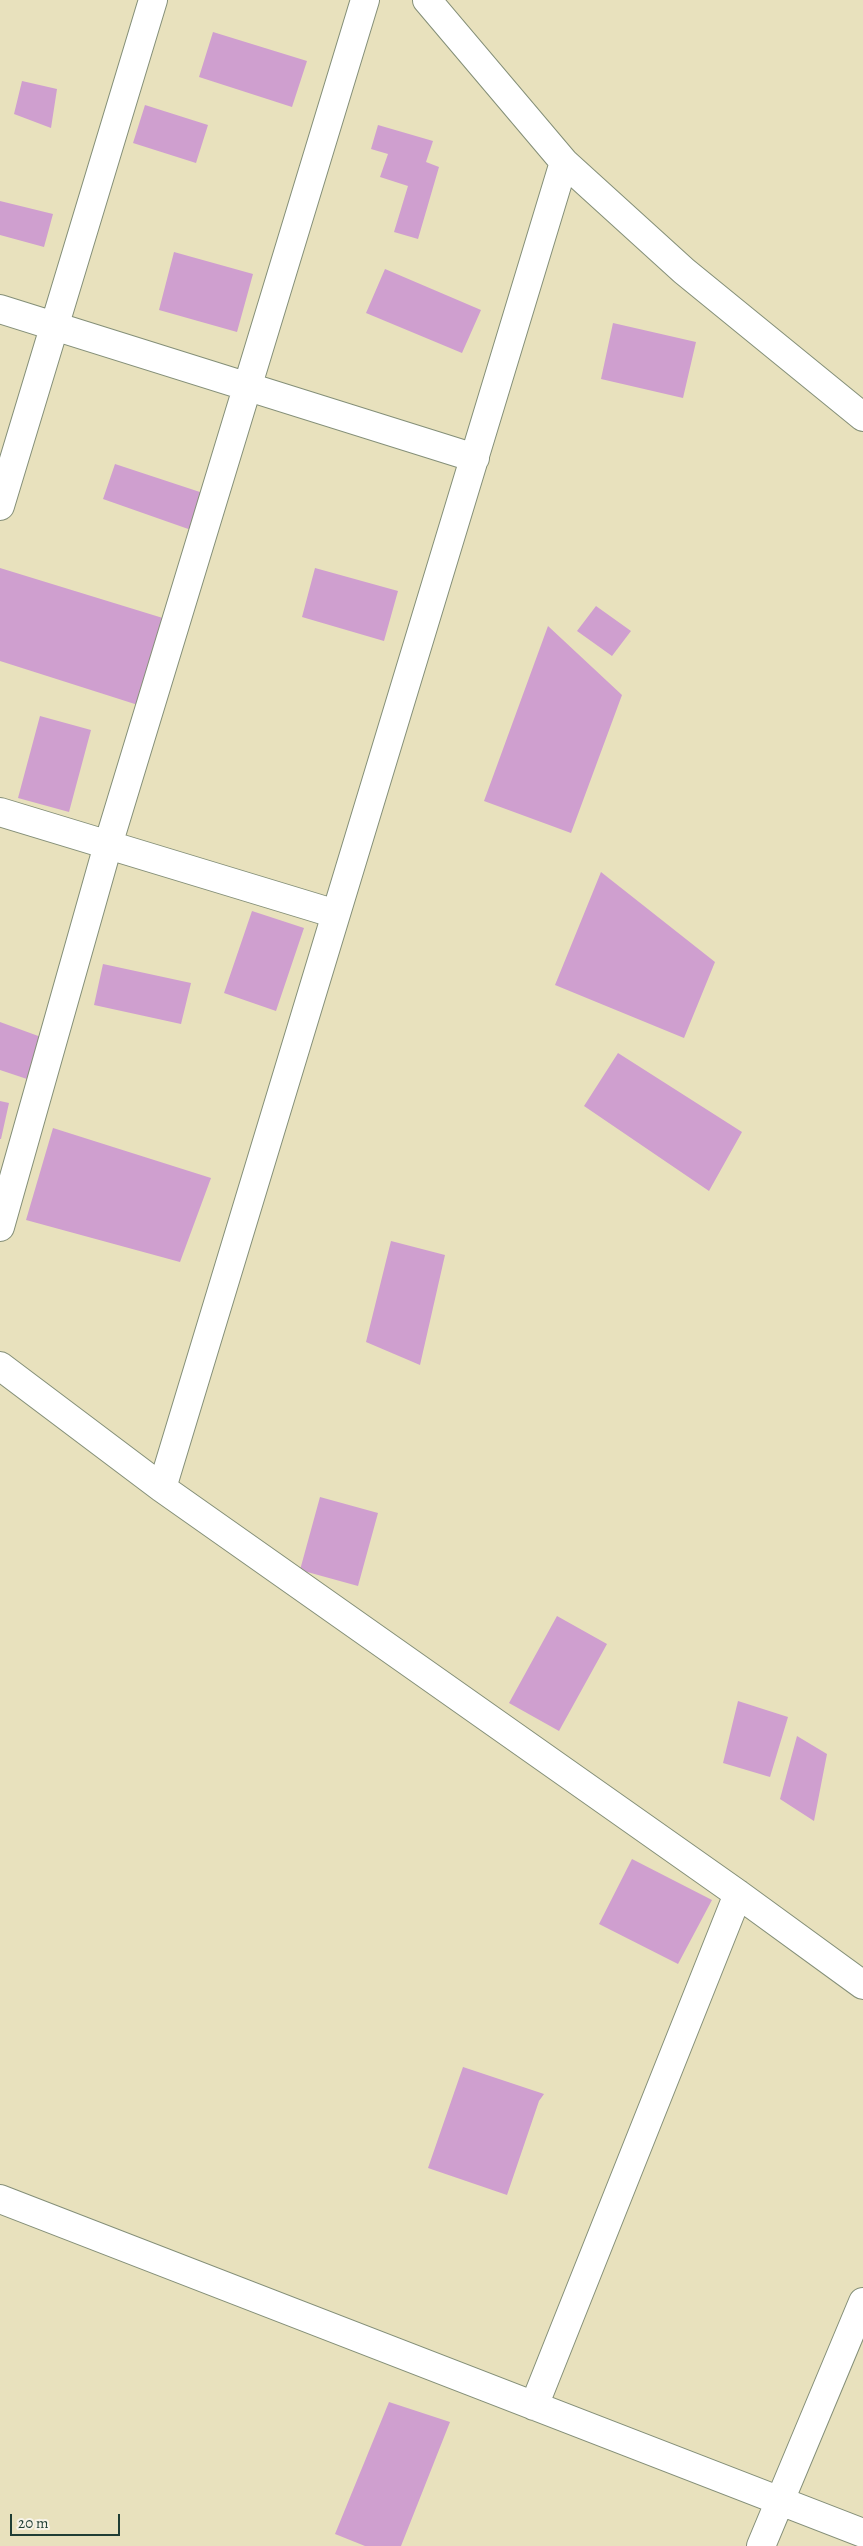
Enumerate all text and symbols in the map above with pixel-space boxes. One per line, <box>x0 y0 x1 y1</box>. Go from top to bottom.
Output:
scale bar <box>12 2504 122 2536</box>
text: 20 m <box>18 2513 49 2533</box>

